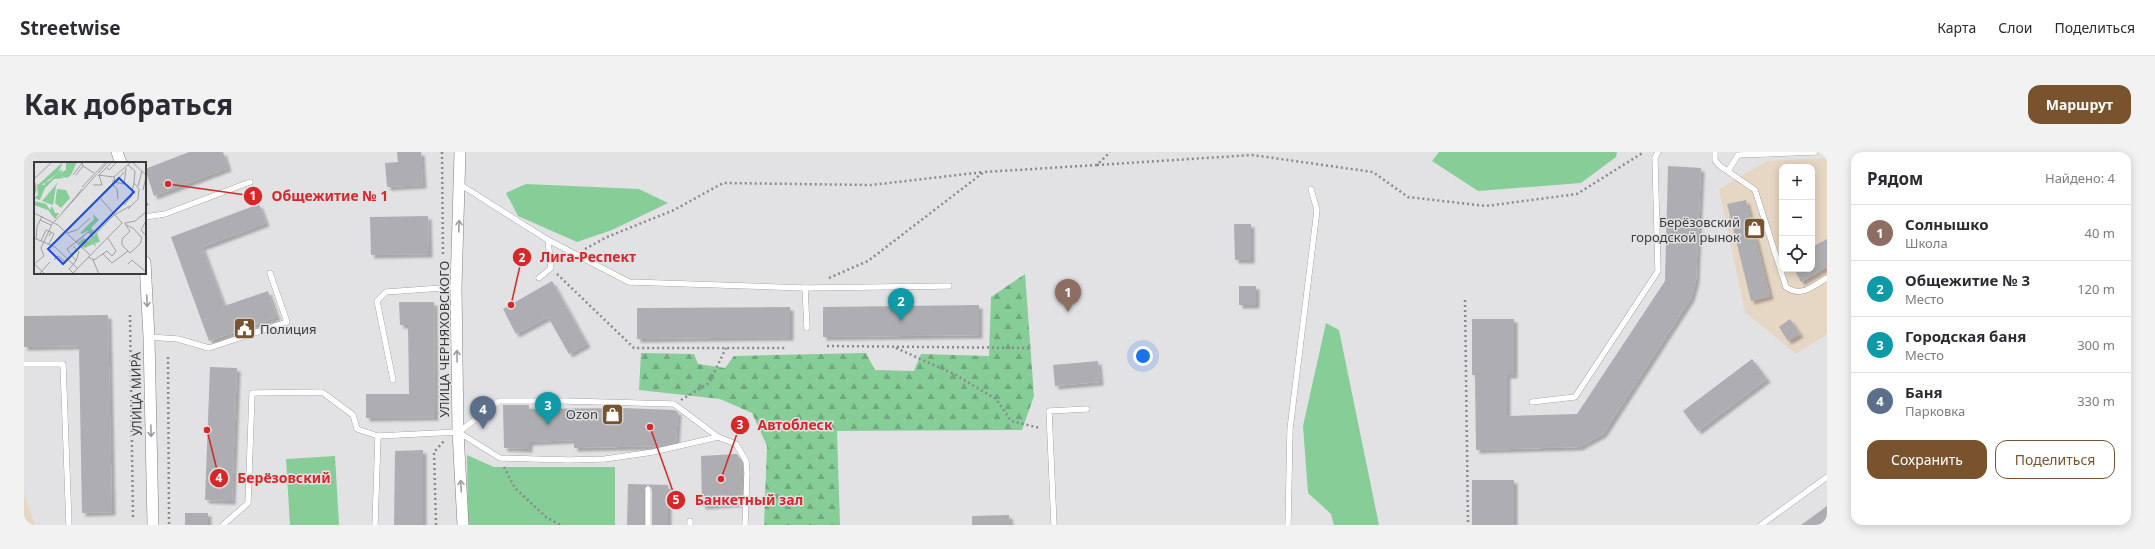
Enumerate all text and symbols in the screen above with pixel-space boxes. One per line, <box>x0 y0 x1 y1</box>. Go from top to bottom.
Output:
text: Streetwise <box>20 15 121 41</box>
text: Карта <box>1937 18 1976 37</box>
text: Слои <box>1998 18 2032 37</box>
text: Поделиться <box>2054 18 2135 37</box>
text: Как добраться <box>24 85 233 123</box>
button: Маршрут <box>2028 85 2131 124</box>
inset map <box>34 162 146 274</box>
map controls <box>1779 164 1815 272</box>
button: + <box>1779 164 1815 200</box>
text: Рядом <box>1867 167 1923 190</box>
text: Найдено: 4 <box>2045 169 2115 187</box>
callout: Общежитие № 1 <box>243 183 396 209</box>
text: Общежитие № 1 <box>272 186 388 205</box>
text: 1 <box>250 187 256 204</box>
button: − <box>1779 200 1815 236</box>
place label: Берёзовский городской рынок <box>1631 213 1740 246</box>
text: Солнышко <box>1905 214 1989 234</box>
shop icon: Берёзовский городской рынок <box>1742 216 1768 242</box>
one-way arrow <box>455 220 463 233</box>
text: 1 <box>1876 224 1884 242</box>
text: 40 m <box>2085 224 2115 242</box>
text: Школа <box>1905 234 1948 252</box>
button: locate <box>1779 236 1815 272</box>
callout: Лига-Респект <box>512 244 644 270</box>
text: Лига-Респект <box>540 247 636 266</box>
text: 2 <box>519 249 526 266</box>
street label: УЛИЦА ЧЕРНЯХОВСКОГО <box>435 260 453 417</box>
text: Общежитие № 3 <box>1905 270 2030 290</box>
pin: 1 <box>1055 279 1081 312</box>
text: 2 <box>1876 280 1884 298</box>
text: 120 m <box>2077 280 2115 298</box>
pin: 2 <box>888 288 914 321</box>
text: Место <box>1905 290 1944 308</box>
one-way arrow <box>144 294 151 307</box>
public building icon: Полиция <box>231 316 257 342</box>
place label: Полиция <box>260 320 317 338</box>
text: Городская баня <box>1905 326 2026 346</box>
text: 3 <box>1876 336 1884 354</box>
text: 300 m <box>2077 336 2115 354</box>
your location <box>1133 346 1153 366</box>
text: Место <box>1905 346 1944 364</box>
one-way arrow <box>453 350 461 363</box>
street label: УЛИЦА МИРА <box>126 351 146 436</box>
text: Баня <box>1905 382 1943 402</box>
pin: 3 <box>535 392 561 425</box>
text: 4 <box>1876 392 1884 410</box>
text: 330 m <box>2077 392 2115 410</box>
pin: 4 <box>470 396 496 429</box>
shop icon: Ozon <box>600 401 626 427</box>
text: Парковка <box>1905 402 1965 420</box>
place label: Ozon <box>566 405 598 423</box>
callout: Автоблеск <box>730 412 841 438</box>
text: Автоблеск <box>757 415 833 434</box>
text: 3 <box>737 416 744 433</box>
one-way arrow <box>147 424 155 437</box>
button: Сохранить <box>1867 440 1987 479</box>
button: Поделиться <box>1995 440 2115 479</box>
callout: Берёзовский <box>209 465 339 491</box>
text: Берёзовский <box>237 468 331 487</box>
text: 4 <box>216 469 223 486</box>
one-way arrow <box>457 480 465 493</box>
callout: Банкетный зал <box>666 487 811 513</box>
text: Банкетный зал <box>695 490 803 509</box>
text: 5 <box>673 491 680 508</box>

